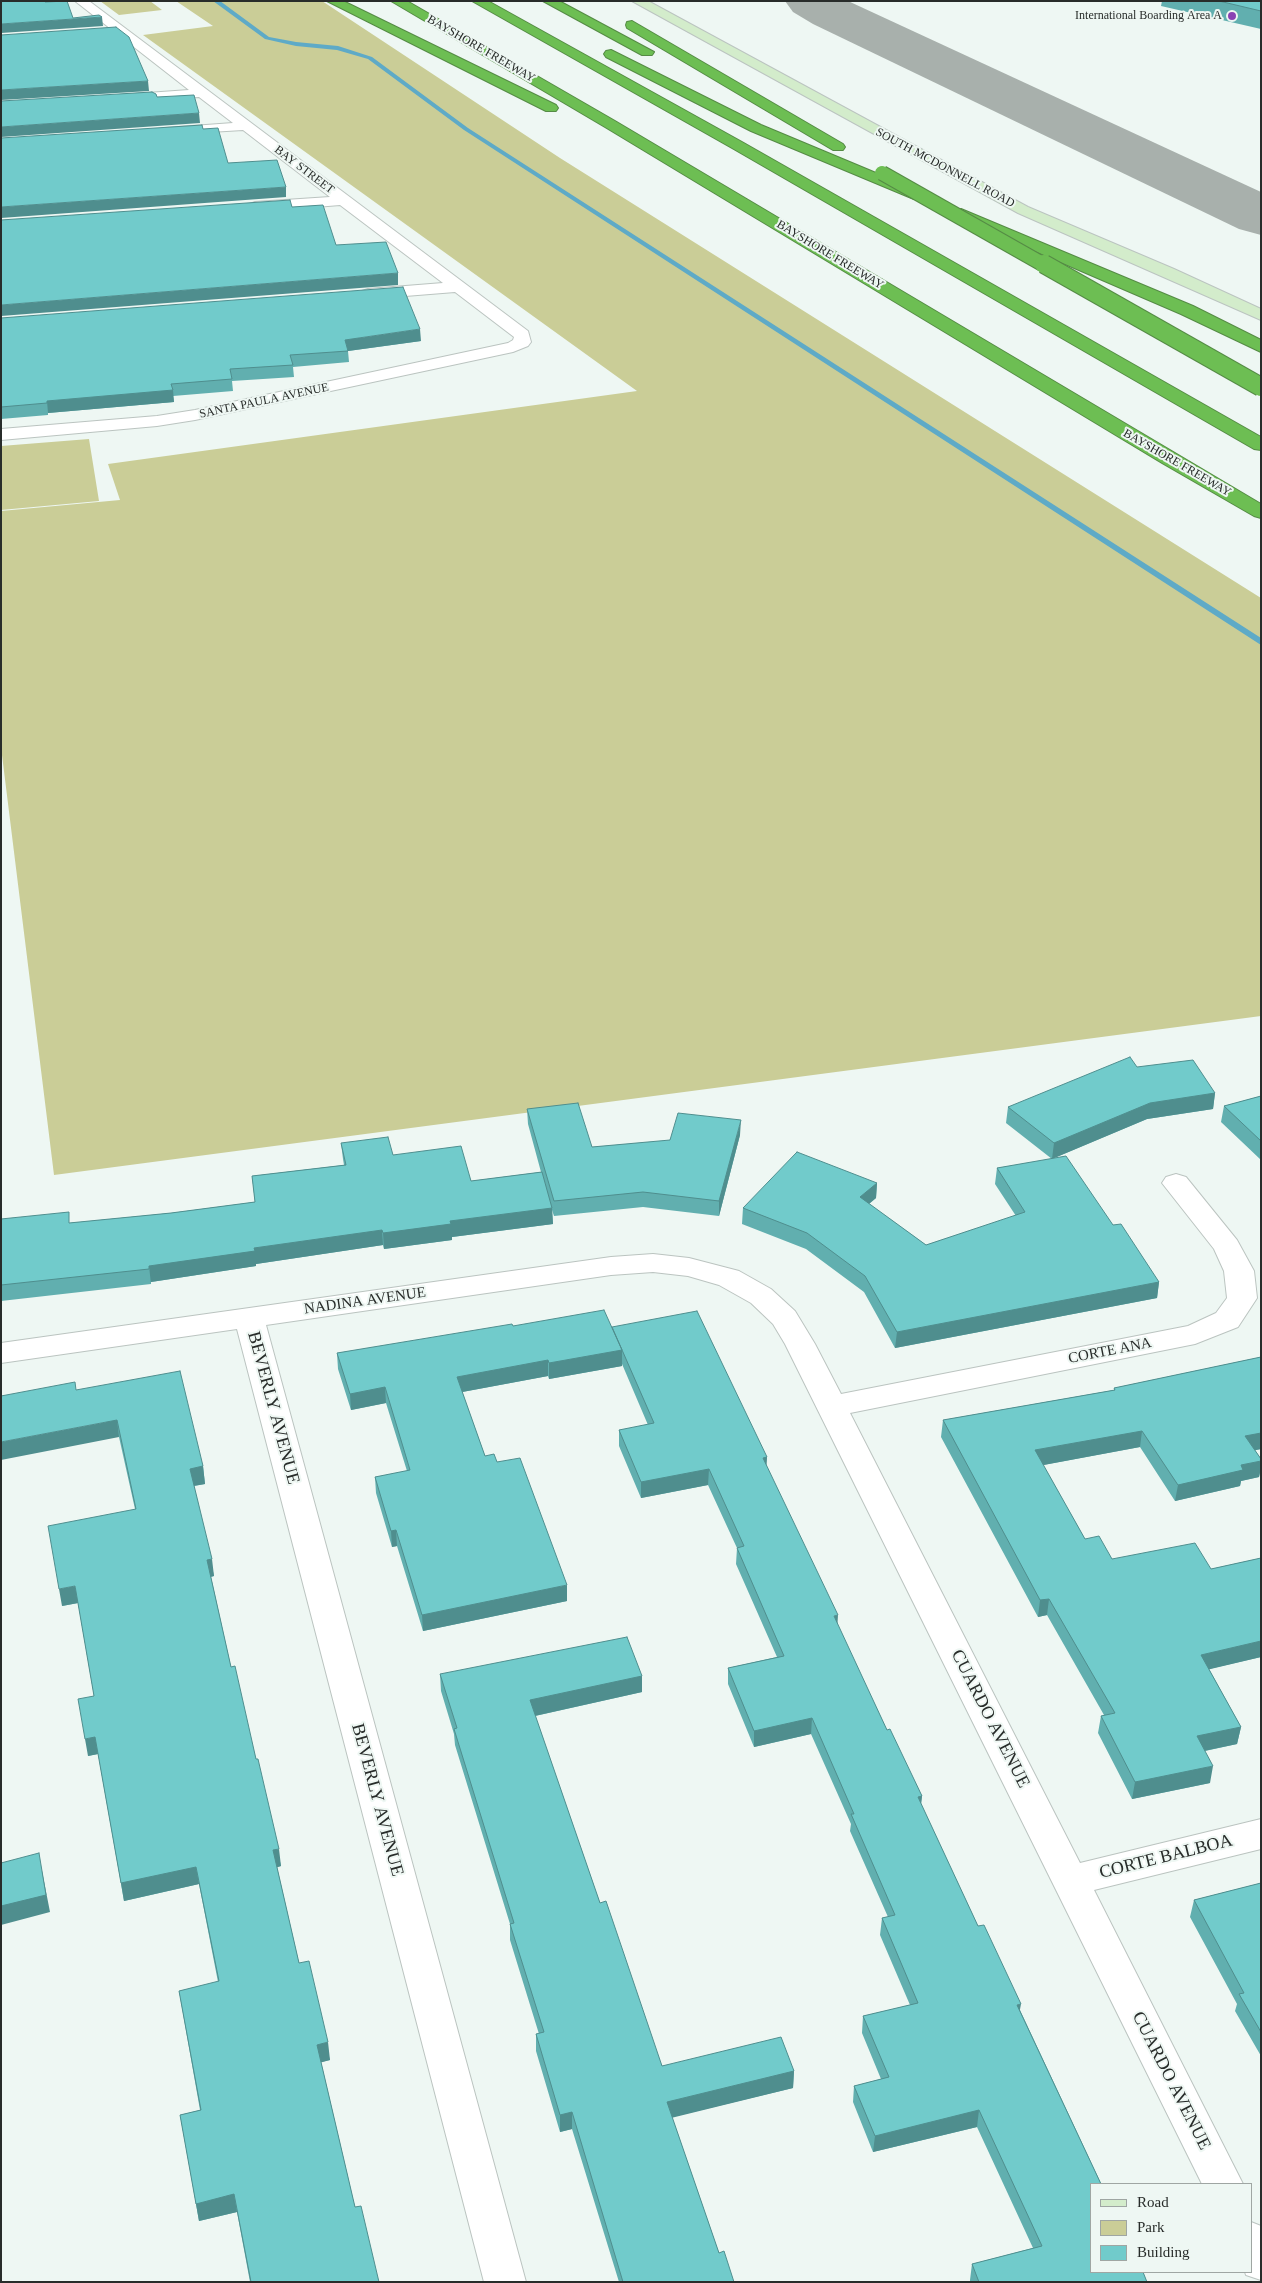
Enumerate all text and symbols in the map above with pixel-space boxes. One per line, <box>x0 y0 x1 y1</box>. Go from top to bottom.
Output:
place label: International Boarding Area A <box>1075 9 1222 23</box>
marker: International Boarding Area A <box>1226 10 1238 22</box>
street label: BAYSHORE FREEWAY <box>425 12 537 86</box>
street label: SOUTH MCDONNELL ROAD <box>873 125 1017 211</box>
street label: BAY STREET <box>271 143 337 197</box>
street label: BAYSHORE FREEWAY <box>774 217 886 293</box>
street label: SANTA PAULA AVENUE <box>198 380 330 422</box>
street label: BAYSHORE FREEWAY <box>1121 426 1233 500</box>
street label: NADINA AVENUE <box>303 1284 427 1318</box>
street label: BEVERLY AVENUE <box>242 1329 304 1487</box>
street label: CORTE ANA <box>1067 1334 1153 1368</box>
street label: CUARDO AVENUE <box>946 1646 1034 1792</box>
street label: BEVERLY AVENUE <box>346 1721 408 1879</box>
street label: CORTE BALBOA <box>1097 1830 1235 1884</box>
street label: CUARDO AVENUE <box>1127 2008 1215 2154</box>
legend <box>1090 2183 1252 2273</box>
text: Road <box>1137 2194 1169 2210</box>
text: Park <box>1137 2219 1165 2235</box>
text: Building <box>1137 2244 1190 2260</box>

